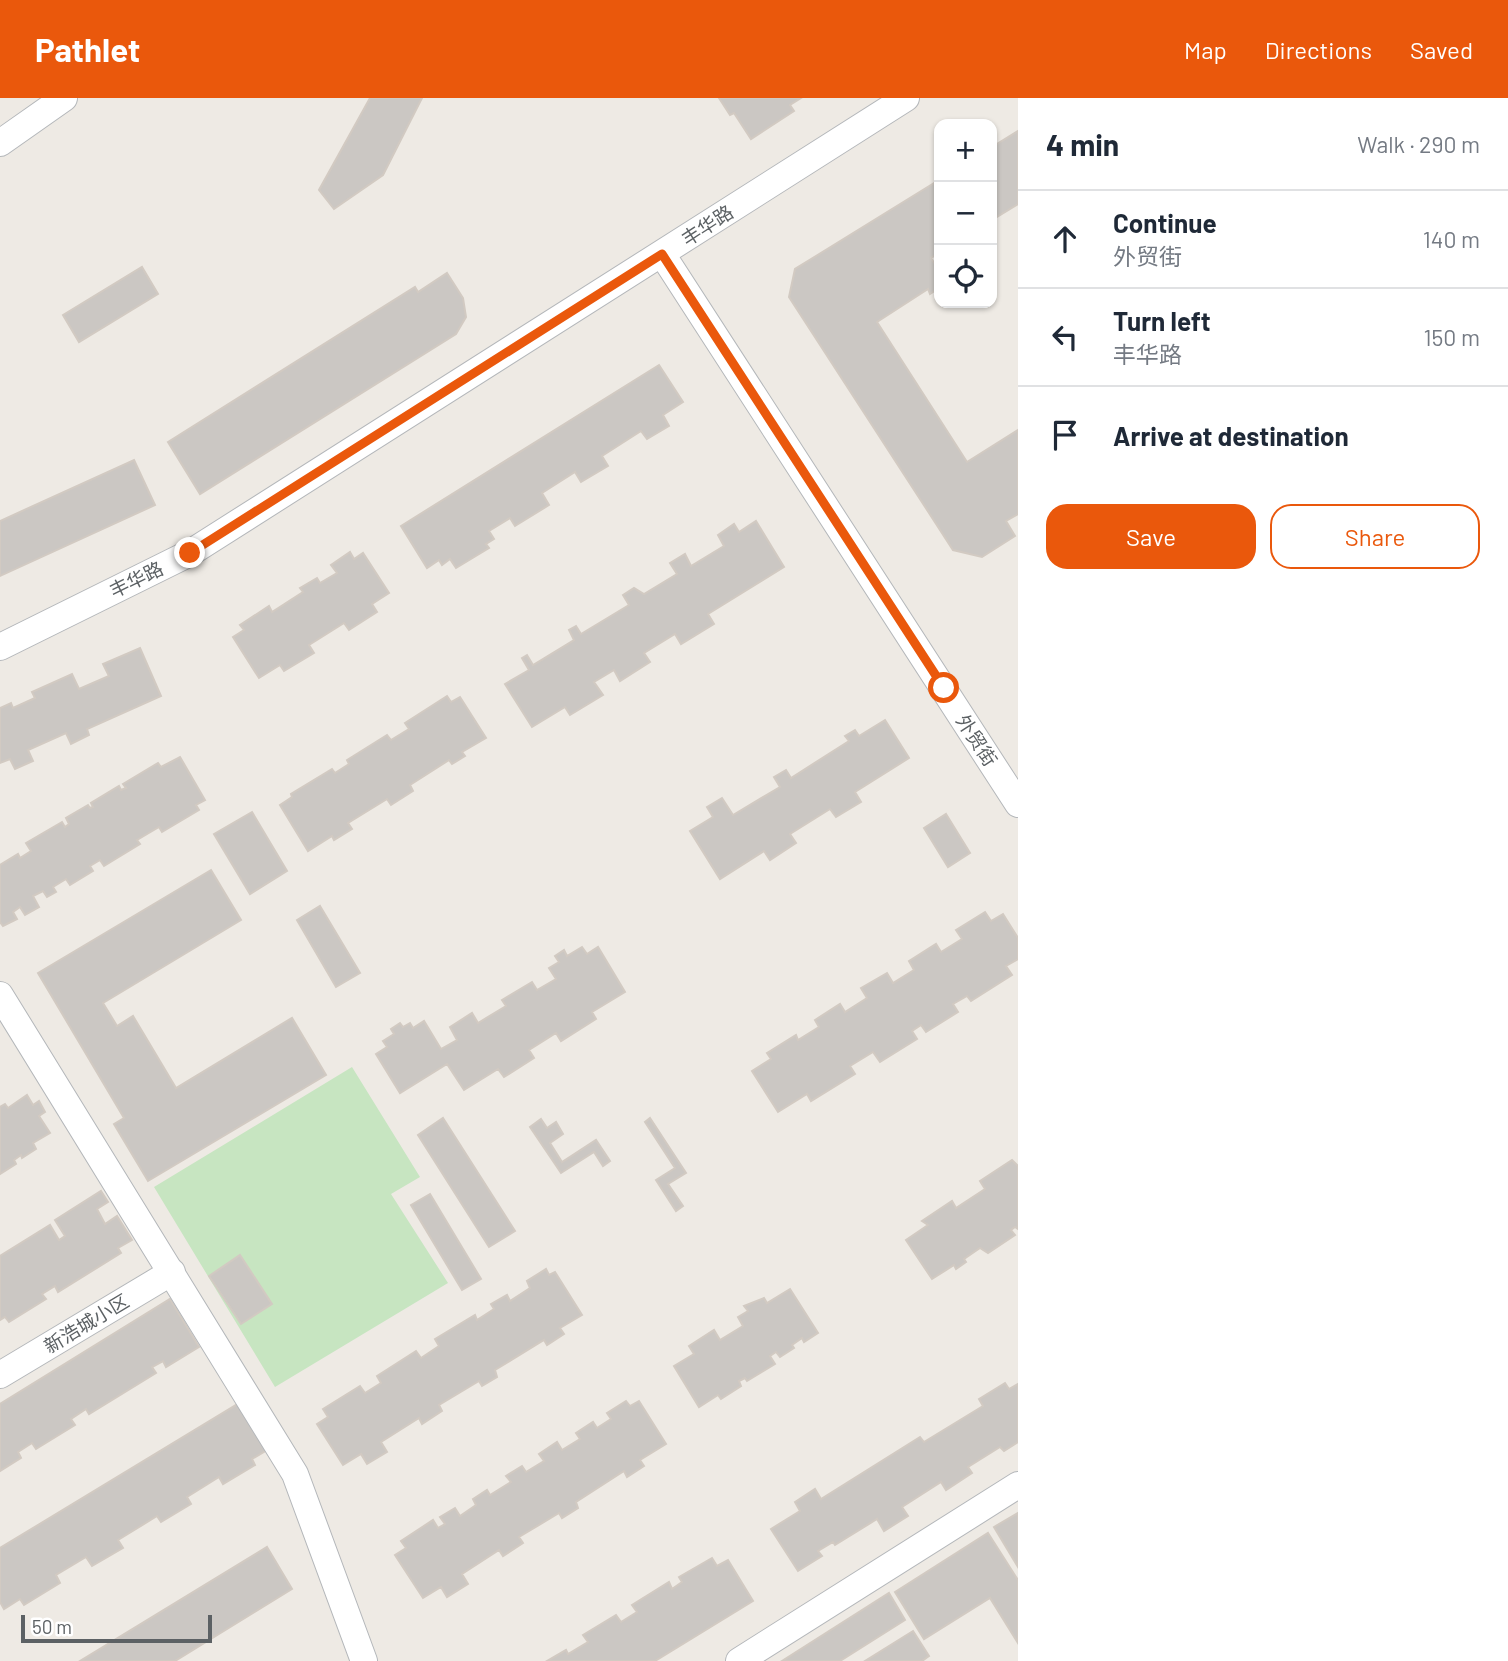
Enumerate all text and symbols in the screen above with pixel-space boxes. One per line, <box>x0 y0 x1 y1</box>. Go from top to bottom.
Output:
text: Pathlet <box>35 29 140 69</box>
text: Map <box>1184 35 1227 64</box>
text: Directions <box>1265 35 1372 64</box>
text: Saved <box>1410 35 1473 64</box>
map controls <box>934 119 997 308</box>
button: + <box>934 119 997 182</box>
text: 4 min <box>1046 126 1119 162</box>
text: Walk · 290 m <box>1357 130 1480 158</box>
button: − <box>934 182 997 245</box>
street label: 丰华路 <box>677 200 737 250</box>
text: Continue <box>1113 207 1217 238</box>
icon: ahead <box>1046 220 1084 258</box>
text: 140 m <box>1423 225 1480 253</box>
text: 外贸街 <box>1113 242 1182 270</box>
button: locate <box>934 245 997 308</box>
text: Turn left <box>1113 305 1211 336</box>
icon: left <box>1046 318 1084 356</box>
text: 150 m <box>1424 323 1480 351</box>
text: 丰华路 <box>1113 340 1182 368</box>
icon: arrive <box>1046 416 1084 454</box>
text: Arrive at destination <box>1113 420 1349 451</box>
button: Save <box>1046 504 1256 569</box>
button: Share <box>1270 504 1480 569</box>
route end <box>174 537 205 568</box>
street label: 丰华路 <box>105 556 167 602</box>
route start <box>928 672 959 703</box>
street label: 外贸街 <box>952 710 1002 770</box>
street label: 新浩城小区 <box>39 1289 133 1357</box>
scale bar <box>21 1612 212 1644</box>
text: 50 m <box>32 1615 72 1638</box>

